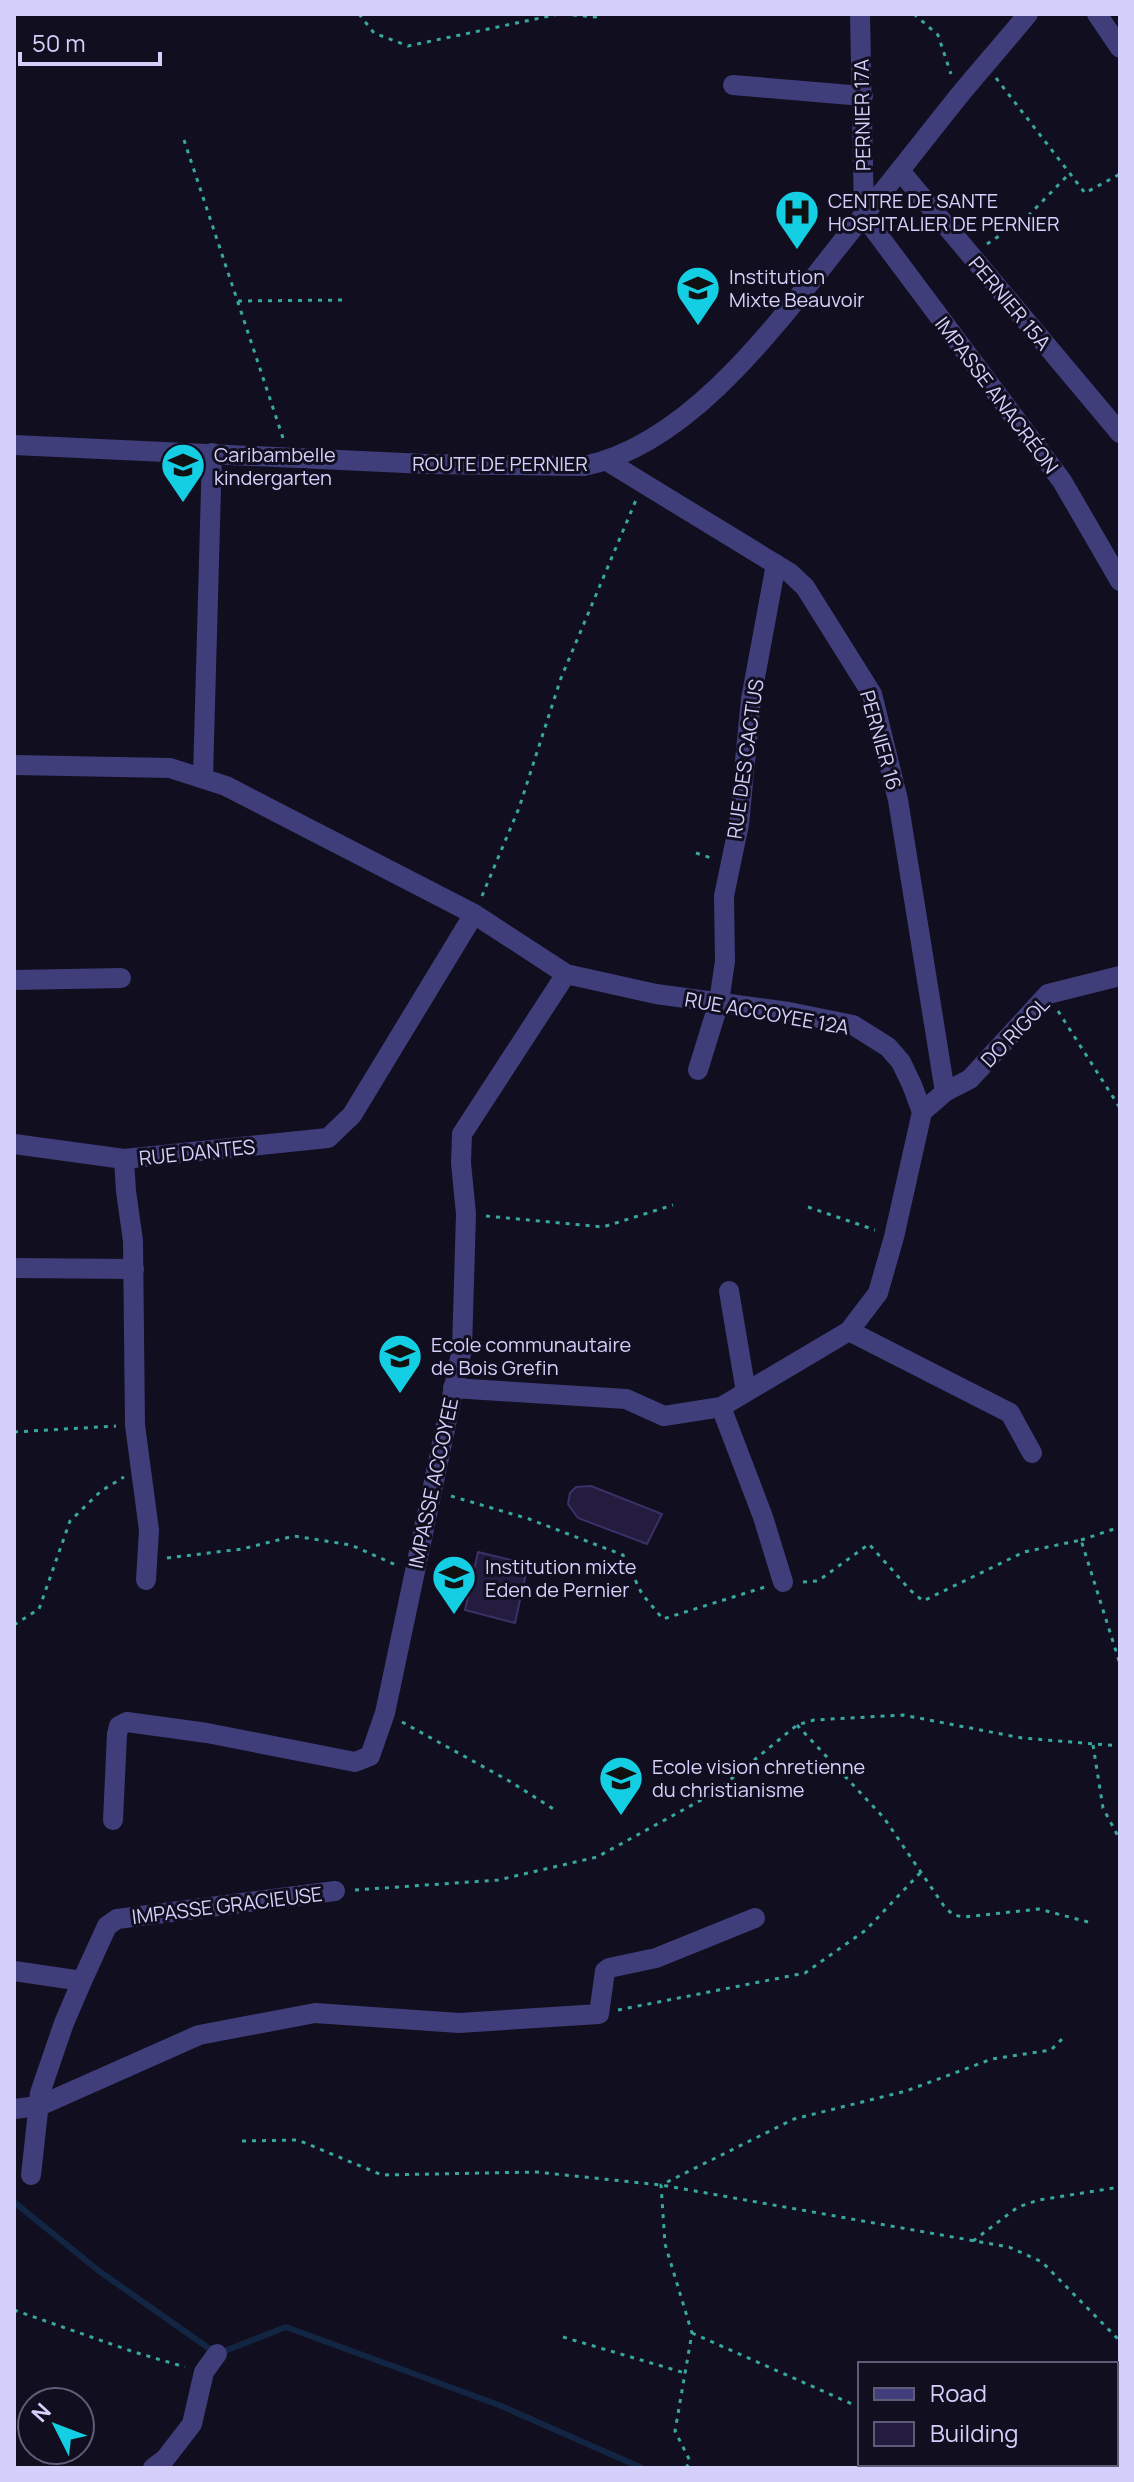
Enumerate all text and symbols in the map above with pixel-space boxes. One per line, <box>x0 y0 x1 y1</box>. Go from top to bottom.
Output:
scale bar <box>20 16 160 66</box>
text: 50 m <box>32 26 86 59</box>
street label: PERNIER 17A <box>848 58 876 171</box>
place label: CENTRE DE SANTE HOSPITALIER DE PERNIER <box>828 187 1060 237</box>
hospital icon: CENTRE DE SANTE HOSPITALIER DE PERNIER <box>773 188 821 251</box>
street label: PERNIER 15A <box>963 250 1057 356</box>
place label: Institution Mixte Beauvoir <box>729 263 865 313</box>
school or university icon: Institution Mixte Beauvoir <box>674 264 722 327</box>
street label: IMPASSE ANACRÉON <box>929 311 1065 479</box>
school or university icon: Caribambelle kindergarten <box>159 441 207 504</box>
place label: Caribambelle kindergarten <box>214 441 336 491</box>
street label: ROUTE DE PERNIER <box>412 450 588 477</box>
street label: RUE DES CACTUS <box>720 677 770 841</box>
street label: PERNIER 16 <box>854 687 908 793</box>
street label: RUE ACCOYEE 12A <box>683 985 852 1041</box>
street label: DO RIGOL <box>975 991 1055 1073</box>
street label: RUE DANTES <box>138 1132 256 1172</box>
place label: Ecole communautaire de Bois Grefin <box>431 1331 631 1381</box>
school or university icon: Ecole communautaire de Bois Grefin <box>376 1332 424 1395</box>
street label: IMPASSE ACCOYEE <box>402 1395 464 1571</box>
school or university icon: Institution mixte Eden de Pernier <box>430 1553 478 1616</box>
place label: Institution mixte Eden de Pernier <box>485 1553 636 1603</box>
place label: Ecole vision chretienne du christianisme <box>652 1753 865 1803</box>
school or university icon: Ecole vision chretienne du christianisme <box>597 1754 645 1817</box>
street label: IMPASSE GRACIEUSE <box>130 1880 324 1930</box>
legend <box>858 2362 1118 2466</box>
text: Road <box>930 2376 987 2409</box>
north arrow <box>16 2386 96 2466</box>
text: N <box>25 2397 58 2429</box>
text: Building <box>930 2416 1018 2449</box>

